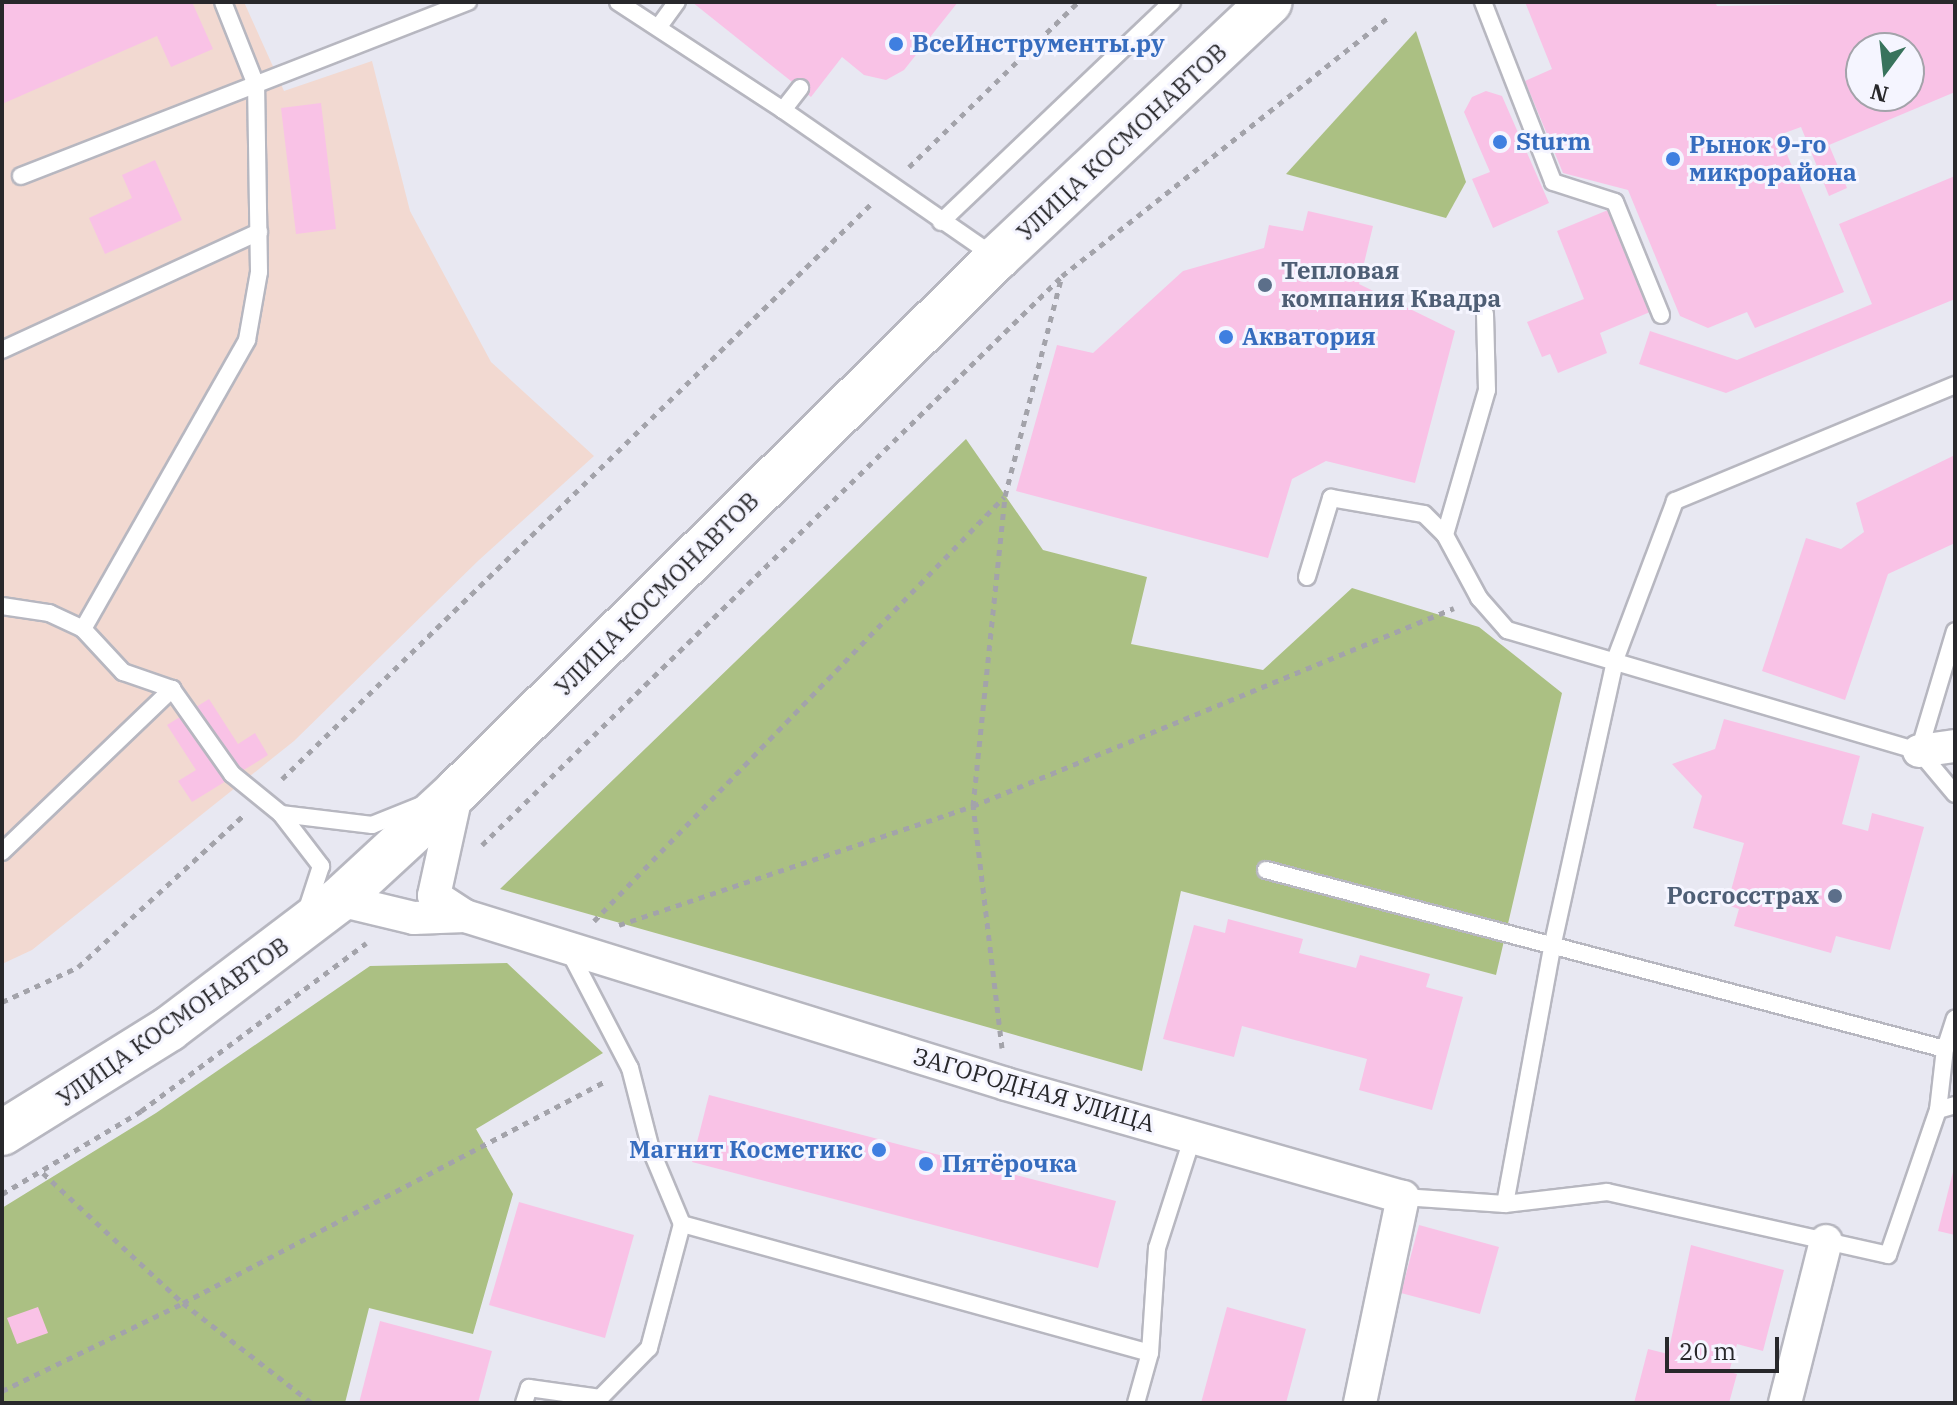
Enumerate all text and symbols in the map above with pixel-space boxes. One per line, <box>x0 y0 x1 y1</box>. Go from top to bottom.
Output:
place label: ВсеИнструменты.ру <box>912 30 1165 58</box>
north arrow <box>1845 32 1925 112</box>
marker: ВсеИнструменты.ру <box>887 35 905 53</box>
street label: УЛИЦА КОСМОНАВТОВ <box>1011 37 1233 247</box>
text: N <box>1867 77 1891 110</box>
place label: Sturm <box>1516 128 1591 156</box>
place label: Рынок 9-го микрорайона <box>1689 131 1857 187</box>
marker: Sturm <box>1491 133 1509 151</box>
marker: Рынок 9-го микрорайона <box>1664 150 1682 168</box>
place label: Тепловая компания Квадра <box>1281 257 1501 313</box>
marker: Тепловая компания Квадра <box>1256 276 1274 294</box>
place label: Акватория <box>1242 323 1376 351</box>
marker: Акватория <box>1217 328 1235 346</box>
street label: УЛИЦА КОСМОНАВТОВ <box>549 486 765 702</box>
place label: Росгосстрах <box>1666 882 1819 910</box>
marker: Росгосстрах <box>1826 887 1844 905</box>
street label: УЛИЦА КОСМОНАВТОВ <box>52 931 294 1113</box>
street label: ЗАГОРОДНАЯ УЛИЦА <box>910 1042 1158 1138</box>
place label: Магнит Косметикс <box>629 1136 863 1164</box>
marker: Магнит Косметикс <box>870 1141 888 1159</box>
place label: Пятёрочка <box>942 1150 1077 1178</box>
marker: Пятёрочка <box>917 1155 935 1173</box>
scale bar <box>1669 1321 1783 1371</box>
text: 20 m <box>1679 1335 1736 1367</box>

